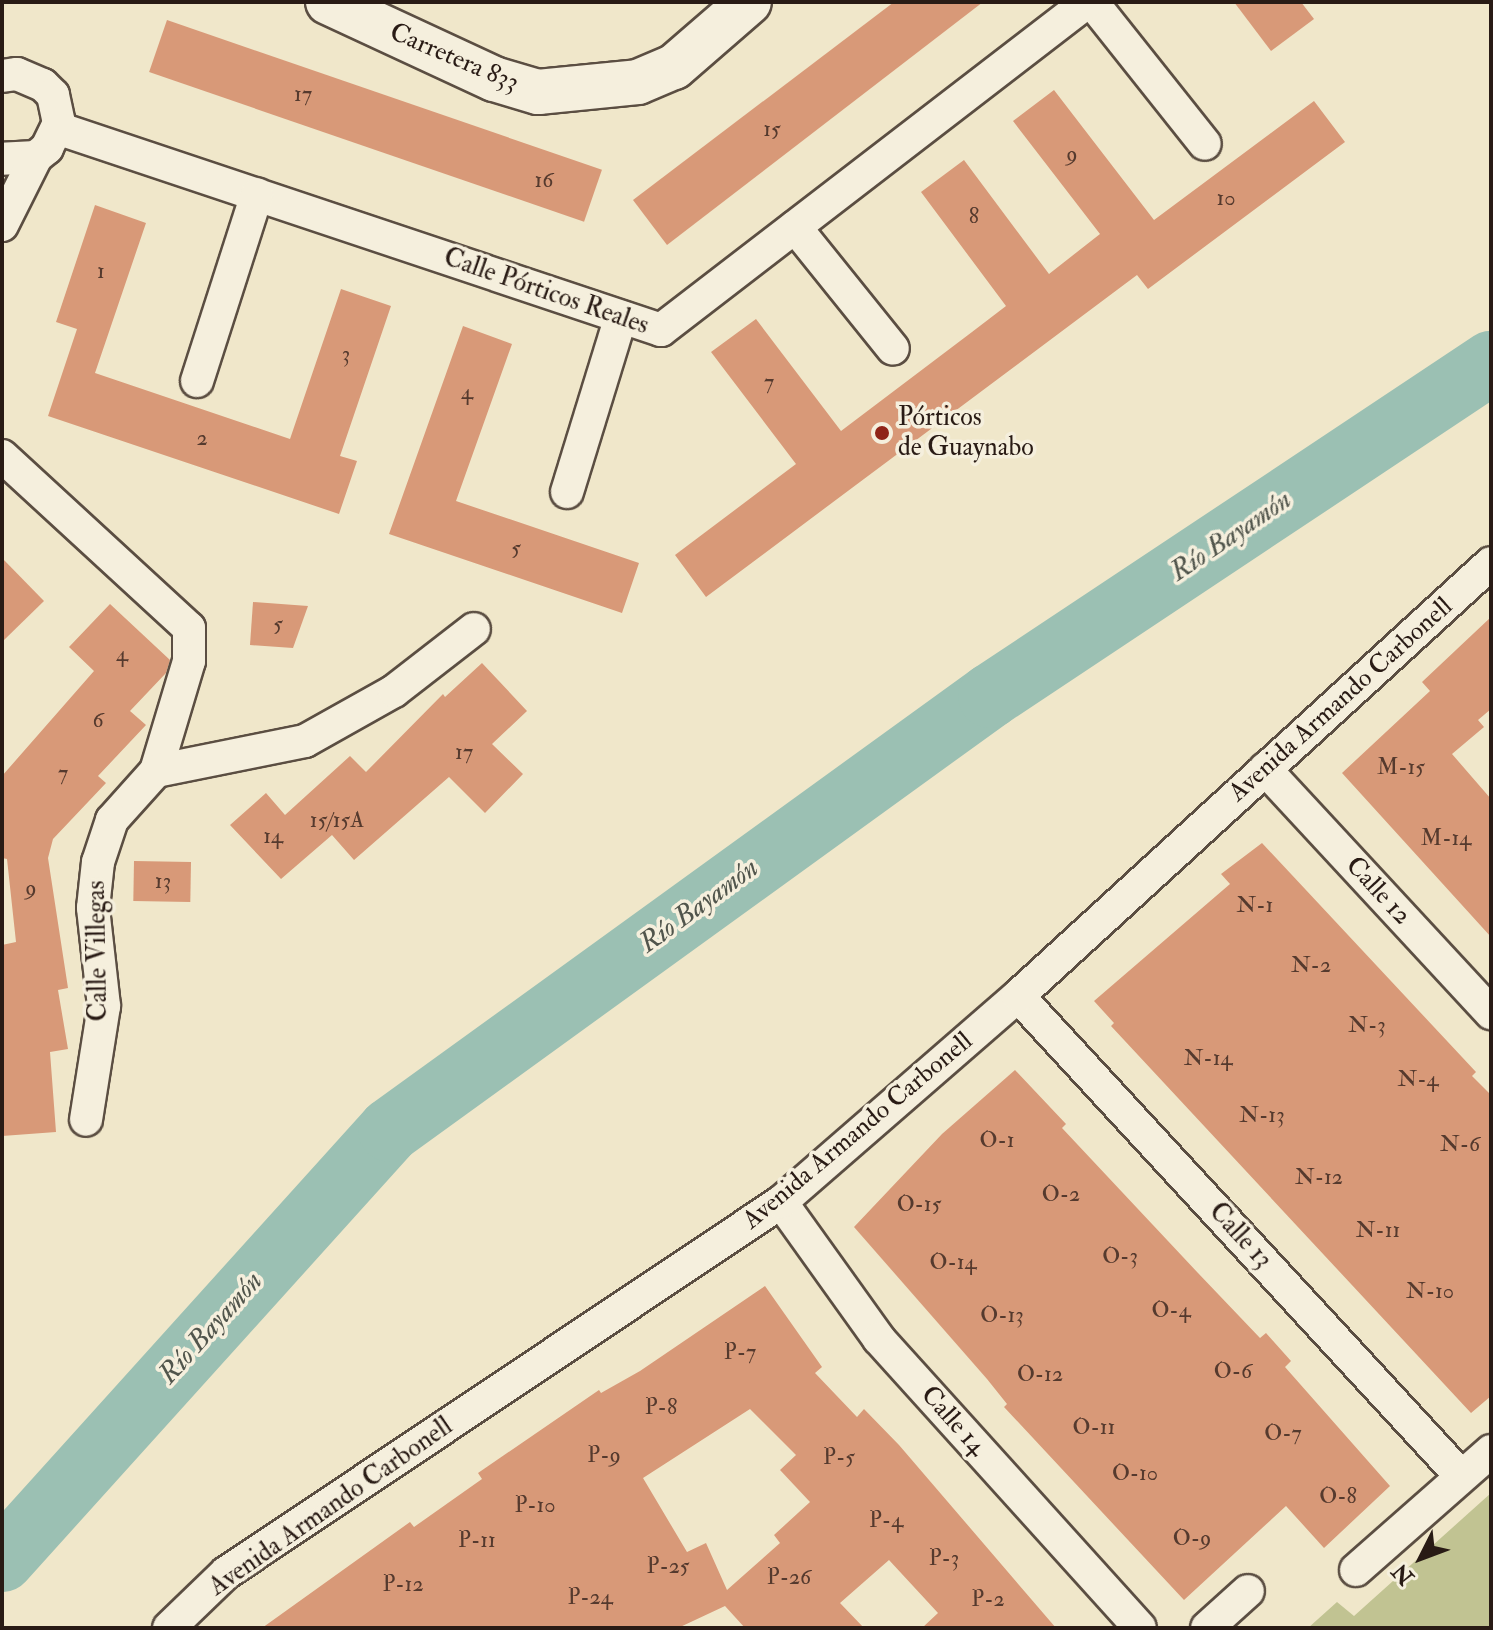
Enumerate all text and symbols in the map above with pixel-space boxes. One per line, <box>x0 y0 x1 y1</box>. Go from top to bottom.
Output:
street label: Carretera 833 <box>385 17 523 99</box>
house number: 17 <box>294 82 312 108</box>
house number: 15 <box>763 117 781 143</box>
house number: 9 <box>1066 142 1078 168</box>
house number: 16 <box>535 168 553 194</box>
house number: 10 <box>1216 186 1236 212</box>
house number: 8 <box>969 204 979 230</box>
street label: Calle Pórticos Reales <box>439 242 653 342</box>
house number: 1 <box>97 259 105 285</box>
house number: 3 <box>342 342 350 368</box>
house number: 7 <box>764 370 774 396</box>
house number: 4 <box>461 380 473 406</box>
place label: Pórticos de Guaynabo <box>898 402 1034 464</box>
marker: Pórticos de Guaynabo <box>873 424 891 442</box>
house number: 2 <box>196 426 208 452</box>
water label: Río Bayamón <box>1164 483 1298 589</box>
house number: 5 <box>511 536 521 562</box>
street label: Avenida Armando Carbonell <box>1223 591 1459 809</box>
house number: 5 <box>273 612 283 638</box>
house number: 4 <box>116 642 128 668</box>
house number: 6 <box>92 708 104 734</box>
house number: 17 <box>455 740 473 766</box>
house number: M-15 <box>1377 755 1425 781</box>
house number: 7 <box>58 761 68 787</box>
house number: 15/15A <box>310 808 364 834</box>
house number: 14 <box>263 824 283 850</box>
house number: M-14 <box>1421 826 1471 852</box>
street label: Calle 12 <box>1339 851 1417 931</box>
water label: Río Bayamón <box>633 852 765 960</box>
house number: 13 <box>155 869 171 895</box>
house number: 9 <box>25 876 37 902</box>
street label: Calle Villegas <box>81 880 115 1022</box>
house number: N-1 <box>1237 893 1273 919</box>
house number: N-2 <box>1291 953 1331 979</box>
house number: N-3 <box>1348 1013 1386 1039</box>
street label: Avenida Armando Carbonell <box>737 1026 979 1236</box>
house number: N-14 <box>1184 1046 1232 1072</box>
house number: N-4 <box>1398 1067 1438 1093</box>
house number: N-13 <box>1239 1103 1285 1129</box>
house number: O-1 <box>979 1128 1015 1154</box>
house number: N-6 <box>1440 1132 1480 1158</box>
house number: N-12 <box>1295 1165 1343 1191</box>
house number: O-2 <box>1042 1182 1080 1208</box>
house number: O-15 <box>897 1192 941 1218</box>
street label: Calle 13 <box>1202 1197 1278 1275</box>
house number: N-11 <box>1356 1218 1400 1244</box>
house number: O-3 <box>1102 1244 1138 1270</box>
house number: O-14 <box>930 1250 976 1276</box>
water label: Río Bayamón <box>152 1265 270 1391</box>
house number: N-10 <box>1406 1279 1454 1305</box>
house number: O-4 <box>1151 1298 1191 1324</box>
house number: O-13 <box>980 1303 1024 1329</box>
house number: P-7 <box>724 1340 756 1366</box>
house number: O-6 <box>1214 1359 1252 1385</box>
house number: O-12 <box>1017 1362 1063 1388</box>
street label: Calle 14 <box>914 1380 992 1462</box>
house number: P-8 <box>645 1395 677 1421</box>
street label: Avenida Armando Carbonell <box>203 1411 459 1603</box>
house number: O-11 <box>1073 1415 1115 1441</box>
house number: O-7 <box>1264 1421 1302 1447</box>
house number: P-9 <box>587 1443 621 1469</box>
house number: P-5 <box>823 1445 855 1471</box>
house number: O-10 <box>1112 1461 1158 1487</box>
house number: O-8 <box>1319 1484 1357 1510</box>
house number: P-10 <box>514 1493 556 1519</box>
house number: P-4 <box>869 1508 903 1534</box>
north arrow <box>1381 1518 1461 1598</box>
house number: O-9 <box>1173 1526 1211 1552</box>
house number: P-11 <box>458 1528 496 1554</box>
house number: P-3 <box>929 1546 959 1572</box>
house number: P-25 <box>647 1554 689 1580</box>
text: N <box>1386 1557 1420 1591</box>
house number: P-26 <box>767 1565 811 1591</box>
house number: P-12 <box>382 1572 424 1598</box>
house number: P-24 <box>567 1585 613 1611</box>
house number: P-2 <box>971 1587 1005 1613</box>

